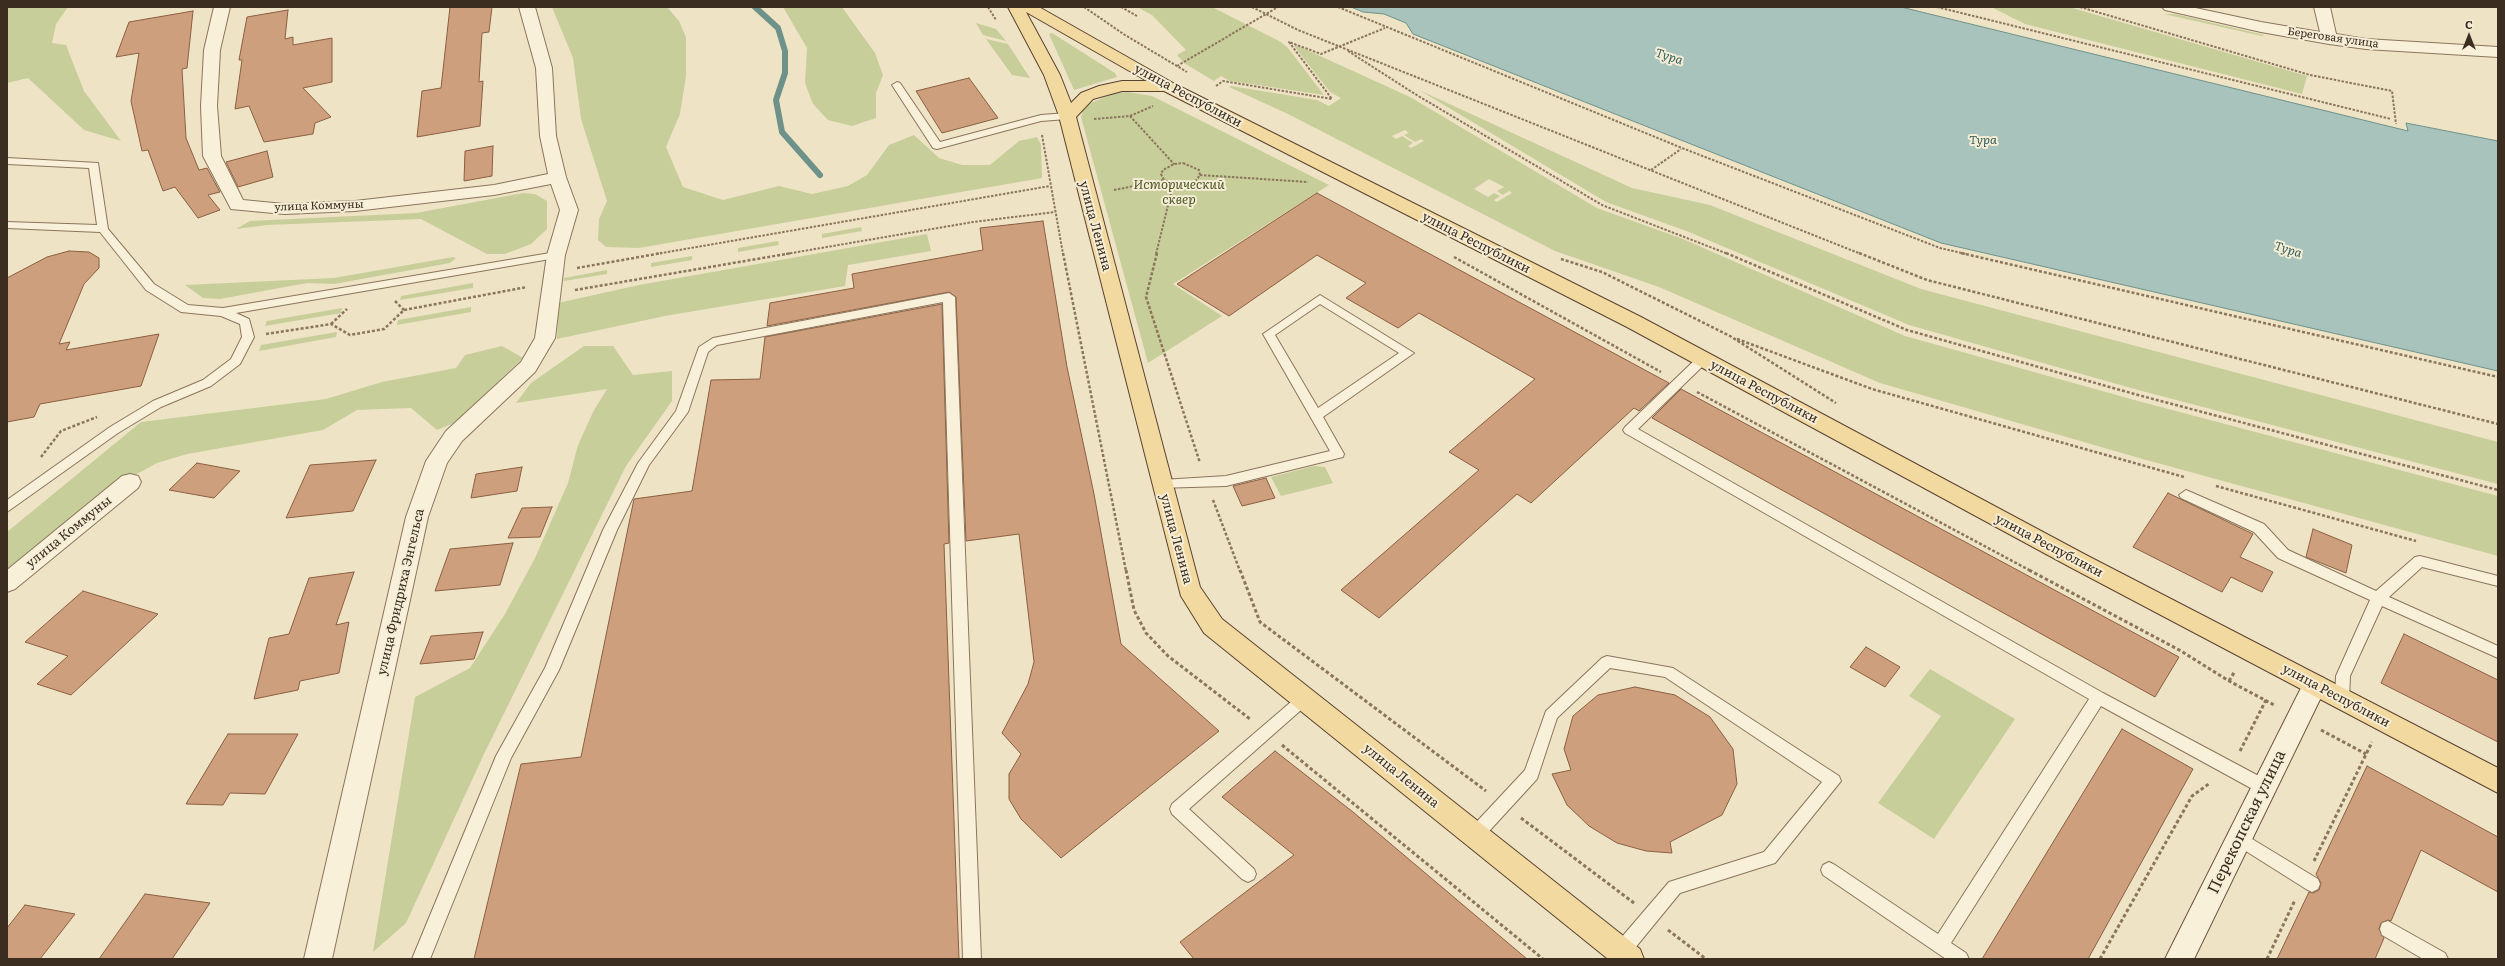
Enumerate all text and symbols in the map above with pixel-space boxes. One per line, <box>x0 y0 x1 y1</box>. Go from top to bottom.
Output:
north arrow <box>2449 16 2489 56</box>
text: С <box>2465 16 2473 32</box>
street label: Береговая улица <box>2287 25 2379 51</box>
water label: Тура <box>1654 46 1684 68</box>
street label: улица Республики <box>1131 61 1245 131</box>
water label: Тура <box>1969 133 1997 147</box>
park label: Исторический сквер <box>1133 177 1225 208</box>
street label: улица Ленина <box>1075 179 1115 273</box>
street label: улица Коммуны <box>274 198 364 214</box>
street label: улица Республики <box>1419 209 1533 277</box>
water label: Тура <box>2273 239 2303 261</box>
street label: улица Республики <box>1707 357 1821 427</box>
street label: улица Ленина <box>1156 492 1196 586</box>
street label: улица Коммуны <box>23 493 115 571</box>
street label: улица Фридриха Энгельса <box>374 507 428 677</box>
street label: улица Республики <box>1992 511 2106 581</box>
street label: улица Республики <box>2279 661 2393 731</box>
street label: улица Ленина <box>1360 741 1442 811</box>
street label: Перекопская улица <box>2204 747 2290 897</box>

